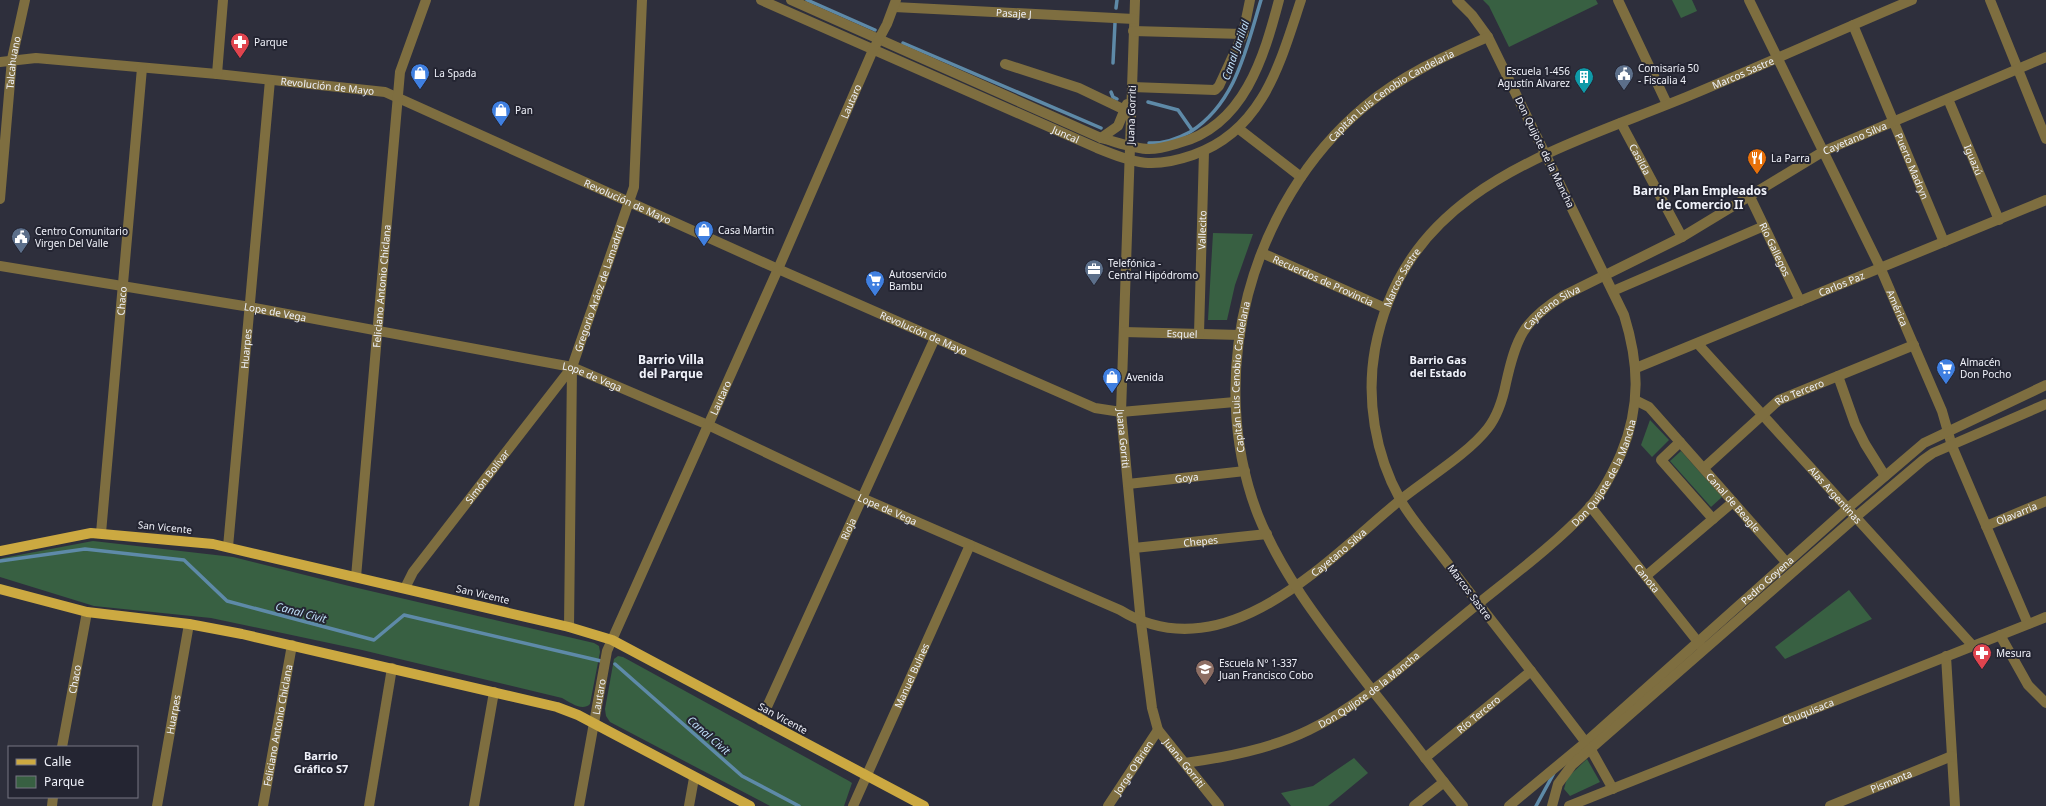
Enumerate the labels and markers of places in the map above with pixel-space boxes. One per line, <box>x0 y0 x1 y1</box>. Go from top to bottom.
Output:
pharmacy icon: Parque <box>229 31 251 59</box>
place label: Parque <box>254 35 288 49</box>
place label: Comisaría 50 - Fiscalia 4 <box>1638 61 1699 87</box>
shop icon: La Spada <box>409 62 431 90</box>
public building icon: Comisaría 50 - Fiscalia 4 <box>1613 63 1635 91</box>
place label: Escuela 1-456 Agustín Alvarez <box>1498 64 1570 90</box>
place label: La Spada <box>434 66 476 80</box>
building icon: Escuela 1-456 Agustín Alvarez <box>1573 66 1595 94</box>
shop icon: Pan <box>490 99 512 127</box>
place label: Pan <box>515 103 533 117</box>
restaurant icon: La Parra <box>1746 147 1768 175</box>
place label: La Parra <box>1771 151 1810 165</box>
shop icon: Casa Martin <box>693 219 715 247</box>
place label: Casa Martin <box>718 223 774 237</box>
place label: Centro Comunitario Virgen Del Valle <box>35 224 128 250</box>
public building icon: Centro Comunitario Virgen Del Valle <box>10 226 32 254</box>
place label: Telefónica - Central Hipódromo <box>1108 256 1198 282</box>
office icon: Telefónica - Central Hipódromo <box>1083 258 1105 286</box>
place label: Autoservicio Bambu <box>889 267 947 293</box>
supermarket icon: Autoservicio Bambu <box>864 269 886 297</box>
place label: Almacén Don Pocho <box>1960 355 2011 381</box>
supermarket icon: Almacén Don Pocho <box>1935 357 1957 385</box>
shop icon: Avenida <box>1101 366 1123 394</box>
place label: Avenida <box>1126 370 1164 384</box>
pharmacy icon: Mesura <box>1971 642 1993 670</box>
place label: Mesura <box>1996 646 2031 660</box>
place label: Escuela N° 1-337 Juan Francisco Cobo <box>1218 656 1313 682</box>
school or university icon: Escuela N° 1-337 Juan Francisco Cobo <box>1194 658 1216 686</box>

